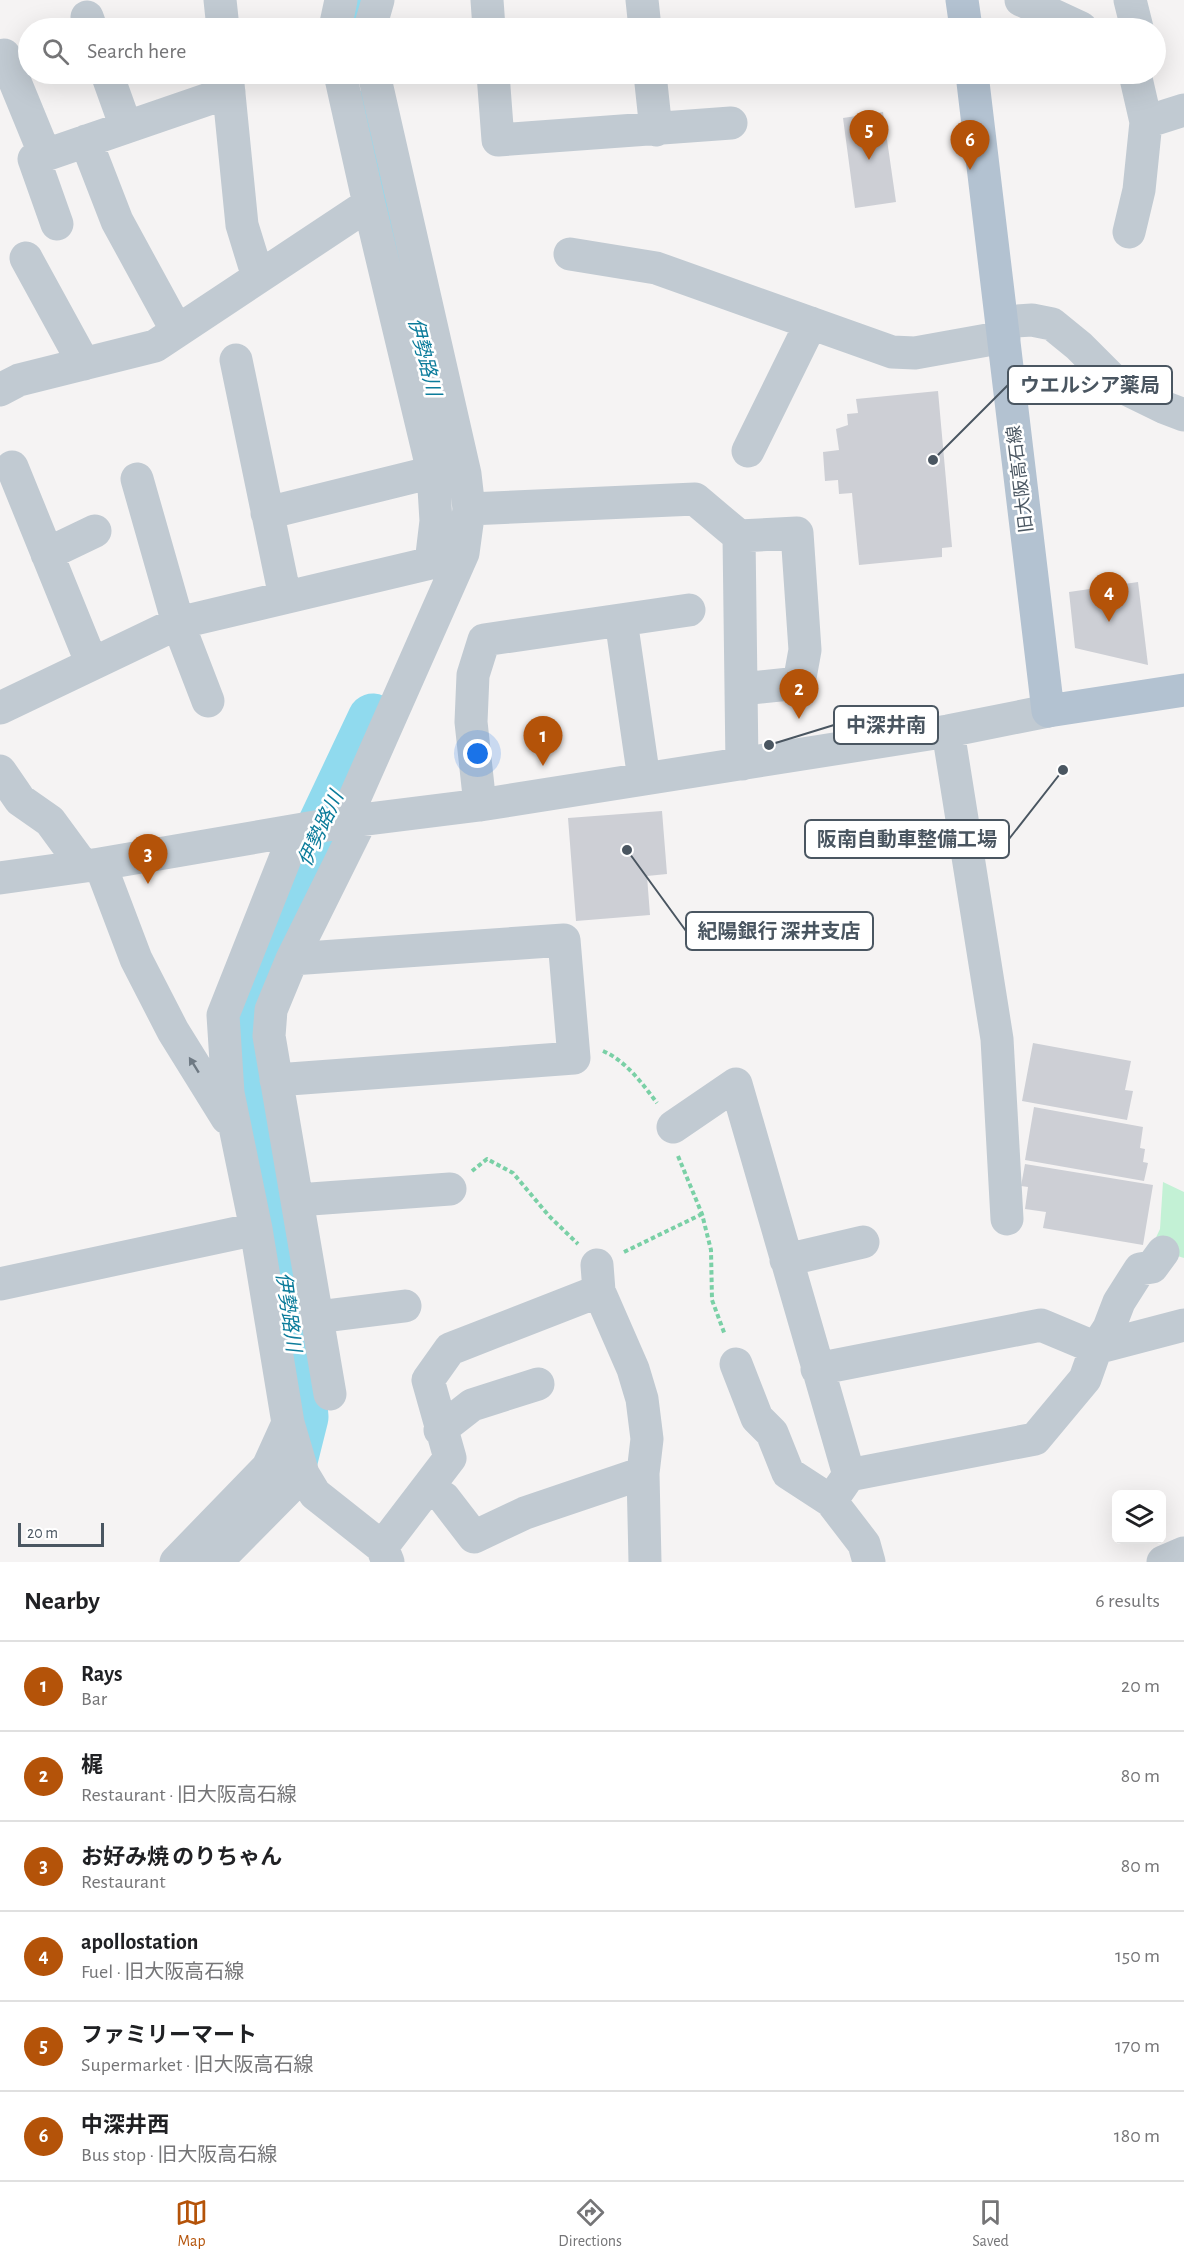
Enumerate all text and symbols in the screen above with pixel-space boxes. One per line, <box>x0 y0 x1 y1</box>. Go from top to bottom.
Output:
search box <box>18 18 1166 84</box>
icon: search <box>39 35 72 68</box>
text: Search here <box>87 40 186 62</box>
pin: 5 <box>850 110 888 160</box>
pin: 6 <box>950 120 990 170</box>
water label: 伊勢路川 <box>405 316 445 400</box>
callout: ウエルシア薬局 <box>1008 366 1172 404</box>
text: ウエルシア薬局 <box>1020 375 1160 396</box>
street label: 旧大阪高石線 <box>1004 424 1037 534</box>
pin: 4 <box>1090 572 1128 622</box>
pin: 2 <box>780 670 818 719</box>
callout: 中深井南 <box>834 706 938 744</box>
text: 中深井南 <box>846 714 926 736</box>
pin: 1 <box>524 716 562 766</box>
your location <box>463 739 492 768</box>
water label: 伊勢路川 <box>294 786 348 869</box>
callout: 阪南自動車整備工場 <box>805 820 1009 858</box>
text: 阪南自動車整備工場 <box>817 829 997 850</box>
pin: 3 <box>128 834 168 884</box>
callout: 紀陽銀行 深井支店 <box>686 912 873 950</box>
text: 紀陽銀行 深井支店 <box>697 920 861 942</box>
one-way arrow <box>188 1057 199 1073</box>
water label: 伊勢路川 <box>273 1271 305 1355</box>
map controls <box>1112 1490 1166 1544</box>
button: layers <box>1112 1490 1166 1544</box>
scale bar <box>18 1520 104 1548</box>
text: 20 m <box>27 1525 58 1541</box>
text: Nearby <box>24 1588 100 1614</box>
text: 6 results <box>1095 1591 1160 1611</box>
text: Rays <box>81 1663 122 1685</box>
text: 1 <box>40 1676 47 1696</box>
text: 20 m <box>1121 1676 1160 1696</box>
text: Bar <box>81 1689 107 1709</box>
text: 梶 <box>81 1754 103 1776</box>
text: 2 <box>39 1766 48 1786</box>
text: 80 m <box>1121 1766 1160 1786</box>
text: Restaurant · 旧大阪高石線 <box>81 1785 297 1805</box>
text: お好み焼 のりちゃん <box>81 1846 282 1868</box>
text: 3 <box>39 1856 48 1876</box>
text: 80 m <box>1121 1856 1160 1876</box>
text: Restaurant <box>81 1872 166 1892</box>
text: apollostation <box>81 1931 198 1953</box>
text: 4 <box>38 1946 49 1966</box>
text: 150 m <box>1115 1946 1160 1966</box>
text: Fuel · 旧大阪高石線 <box>81 1962 244 1982</box>
text: ファミリーマート <box>81 2024 257 2046</box>
text: 5 <box>39 2036 48 2056</box>
text: 170 m <box>1115 2036 1160 2056</box>
text: Supermarket · 旧大阪高石線 <box>81 2055 314 2075</box>
text: 中深井西 <box>81 2114 169 2136</box>
text: 6 <box>39 2126 48 2146</box>
text: 180 m <box>1114 2126 1160 2146</box>
text: Bus stop · 旧大阪高石線 <box>81 2145 277 2165</box>
tab: Map <box>175 2196 208 2251</box>
tab: Directions <box>558 2196 622 2251</box>
tab: Saved <box>972 2196 1009 2251</box>

